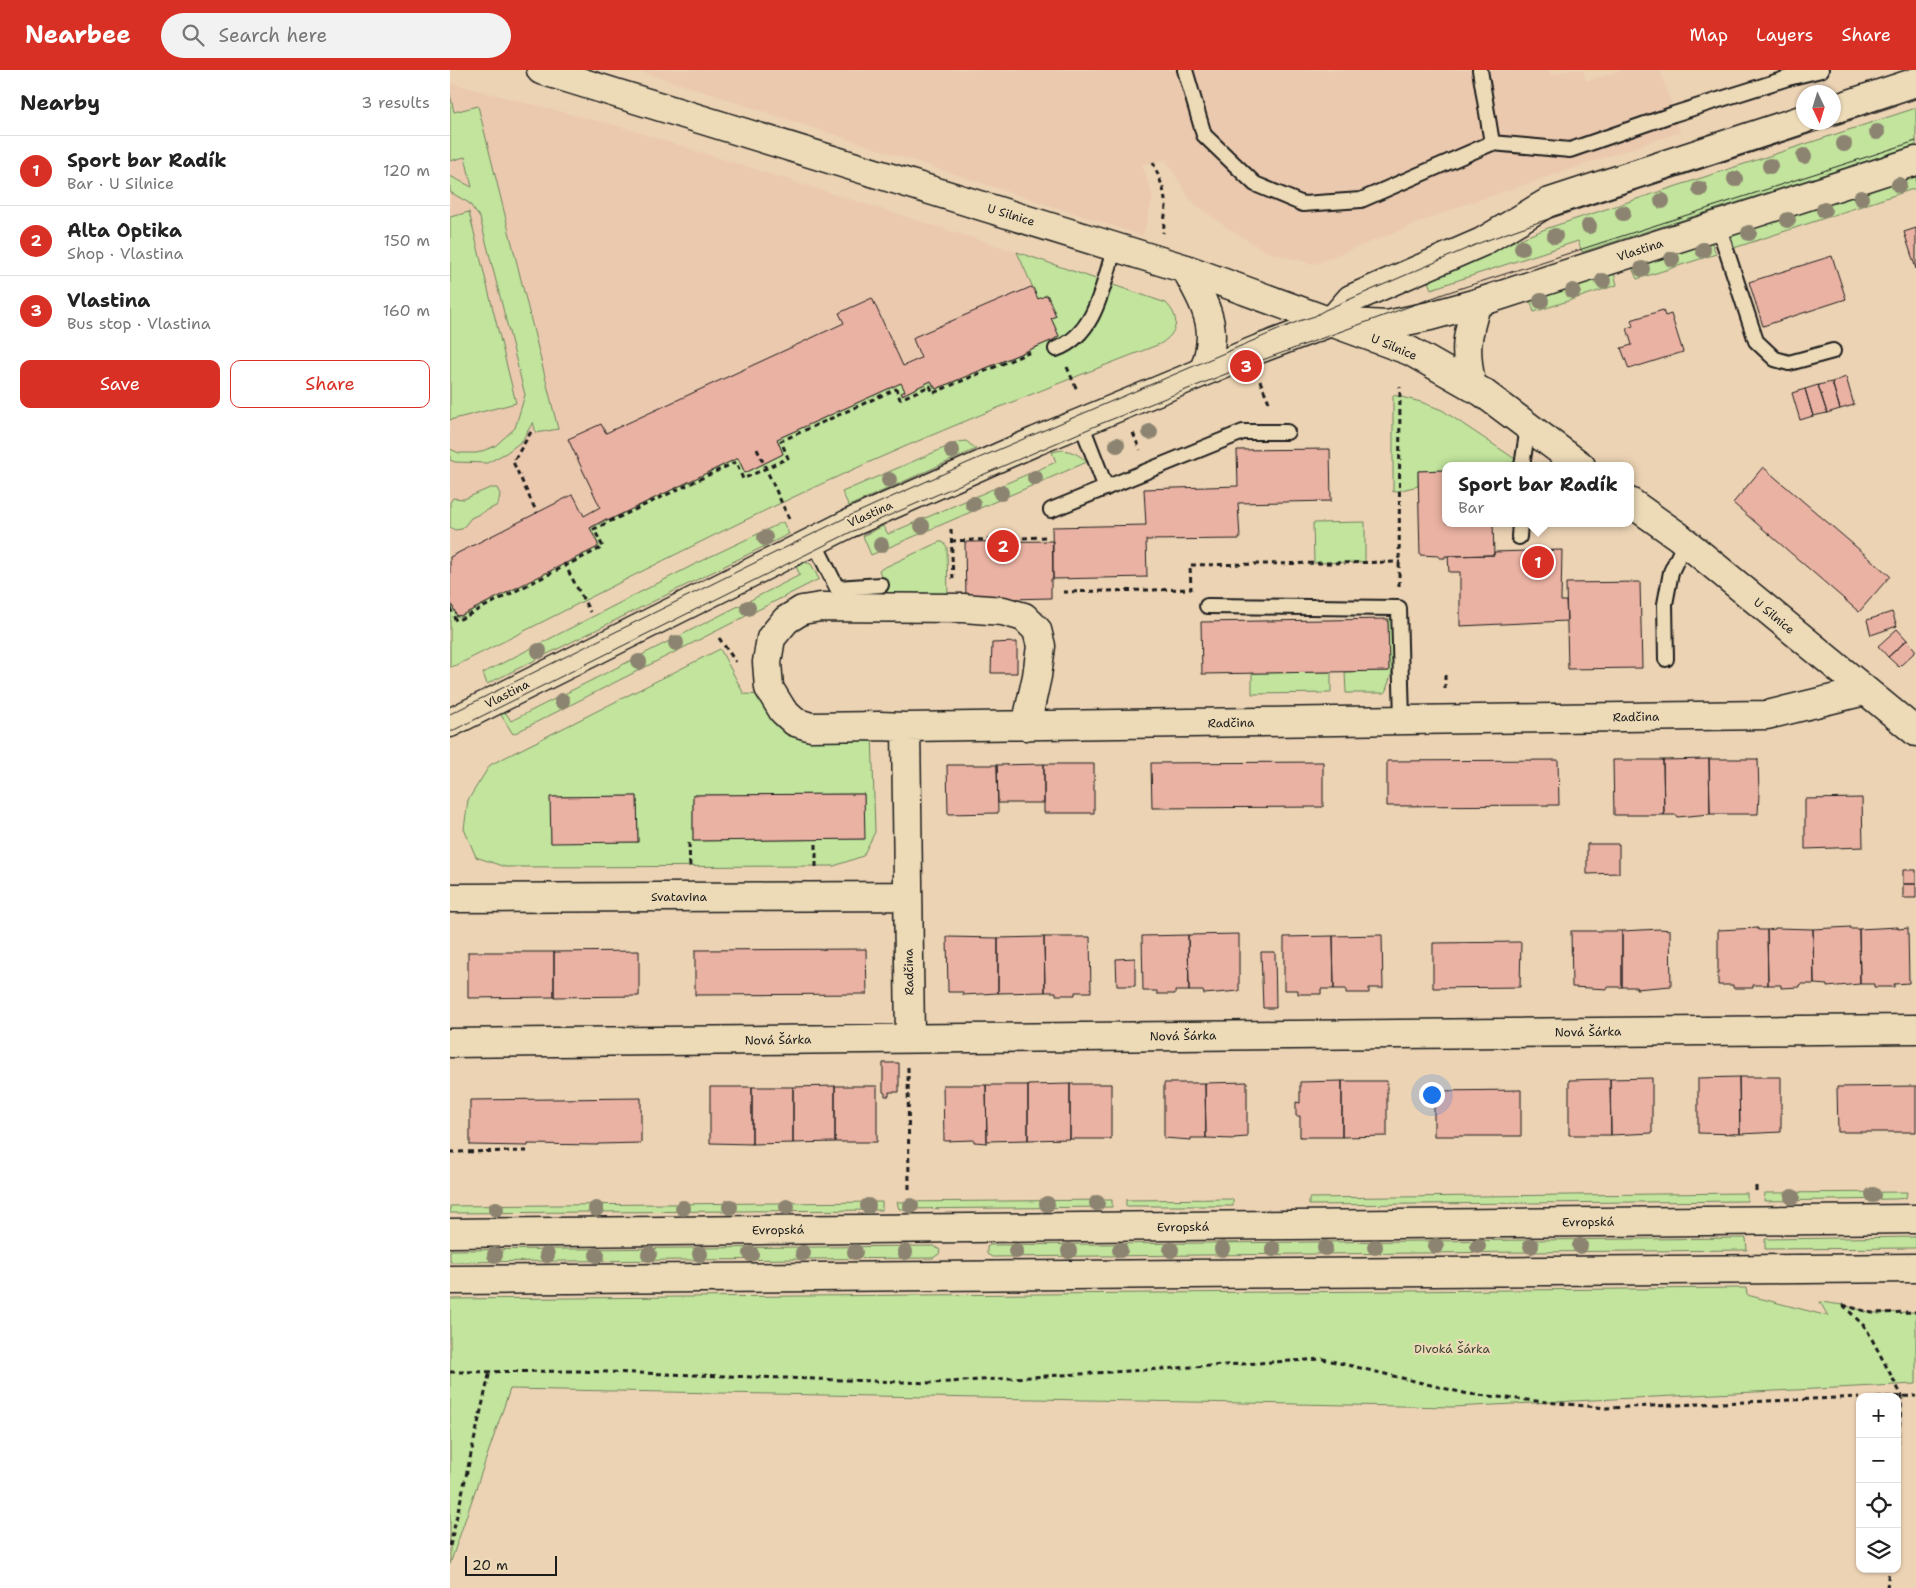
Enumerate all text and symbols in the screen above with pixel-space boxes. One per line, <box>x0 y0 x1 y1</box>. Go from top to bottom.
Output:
search box <box>161 13 511 58</box>
text: Nearbee <box>25 19 131 51</box>
icon: search <box>179 21 207 49</box>
text: Search here <box>219 23 327 48</box>
text: Map <box>1690 23 1728 47</box>
text: Layers <box>1756 23 1813 47</box>
text: Share <box>1841 23 1891 47</box>
north arrow <box>1796 85 1841 130</box>
text: Nearby <box>20 89 100 117</box>
text: 3 results <box>361 92 430 113</box>
text: Sport bar Radík <box>67 148 227 173</box>
text: 1 <box>32 160 40 181</box>
text: 120 m <box>383 160 430 181</box>
text: Bar · U Silnice <box>67 173 174 194</box>
street label: U Silnice <box>985 200 1037 230</box>
text: Alta Optika <box>67 218 182 243</box>
text: 2 <box>30 230 42 251</box>
text: 150 m <box>383 230 430 251</box>
street label: Vlastina <box>1615 235 1666 265</box>
text: Shop · Vlastina <box>67 243 183 264</box>
text: Vlastina <box>67 288 150 313</box>
text: 3 <box>30 300 42 321</box>
text: 160 m <box>383 300 430 321</box>
text: Bus stop · Vlastina <box>67 313 211 334</box>
street label: U Silnice <box>1368 330 1420 364</box>
pin: 3 <box>1230 347 1262 385</box>
button: Save <box>20 360 220 408</box>
button: Share <box>230 360 430 408</box>
popup <box>1442 462 1634 527</box>
text: Sport bar Radík <box>1458 472 1618 497</box>
street label: Vlastina <box>845 497 896 531</box>
text: Bar <box>1458 497 1485 518</box>
pin: 2 <box>987 527 1019 565</box>
pin: 1 <box>1522 543 1554 581</box>
street label: U Silnice <box>1750 594 1798 638</box>
street label: Vlastina <box>482 676 532 712</box>
street label: Radčina <box>1613 709 1660 725</box>
street label: Radčina <box>1208 715 1255 731</box>
street label: Svatavina <box>651 889 707 905</box>
street label: Radčina <box>901 948 917 995</box>
street label: Nová Šárka <box>1554 1023 1622 1041</box>
street label: Nová Šárka <box>1149 1027 1217 1045</box>
street label: Nová Šárka <box>744 1031 812 1049</box>
your location <box>1419 1082 1445 1108</box>
street label: Evropská <box>1562 1214 1615 1230</box>
street label: Evropská <box>1157 1219 1210 1235</box>
street label: Evropská <box>752 1222 805 1238</box>
park label: Divoká Šárka <box>1414 1341 1490 1357</box>
map controls <box>1856 1393 1901 1573</box>
button: + <box>1856 1393 1901 1438</box>
button: − <box>1856 1438 1901 1483</box>
button: locate <box>1856 1483 1901 1528</box>
button: layers <box>1856 1528 1901 1573</box>
scale bar <box>465 1553 558 1576</box>
text: 20 m <box>472 1556 508 1574</box>

